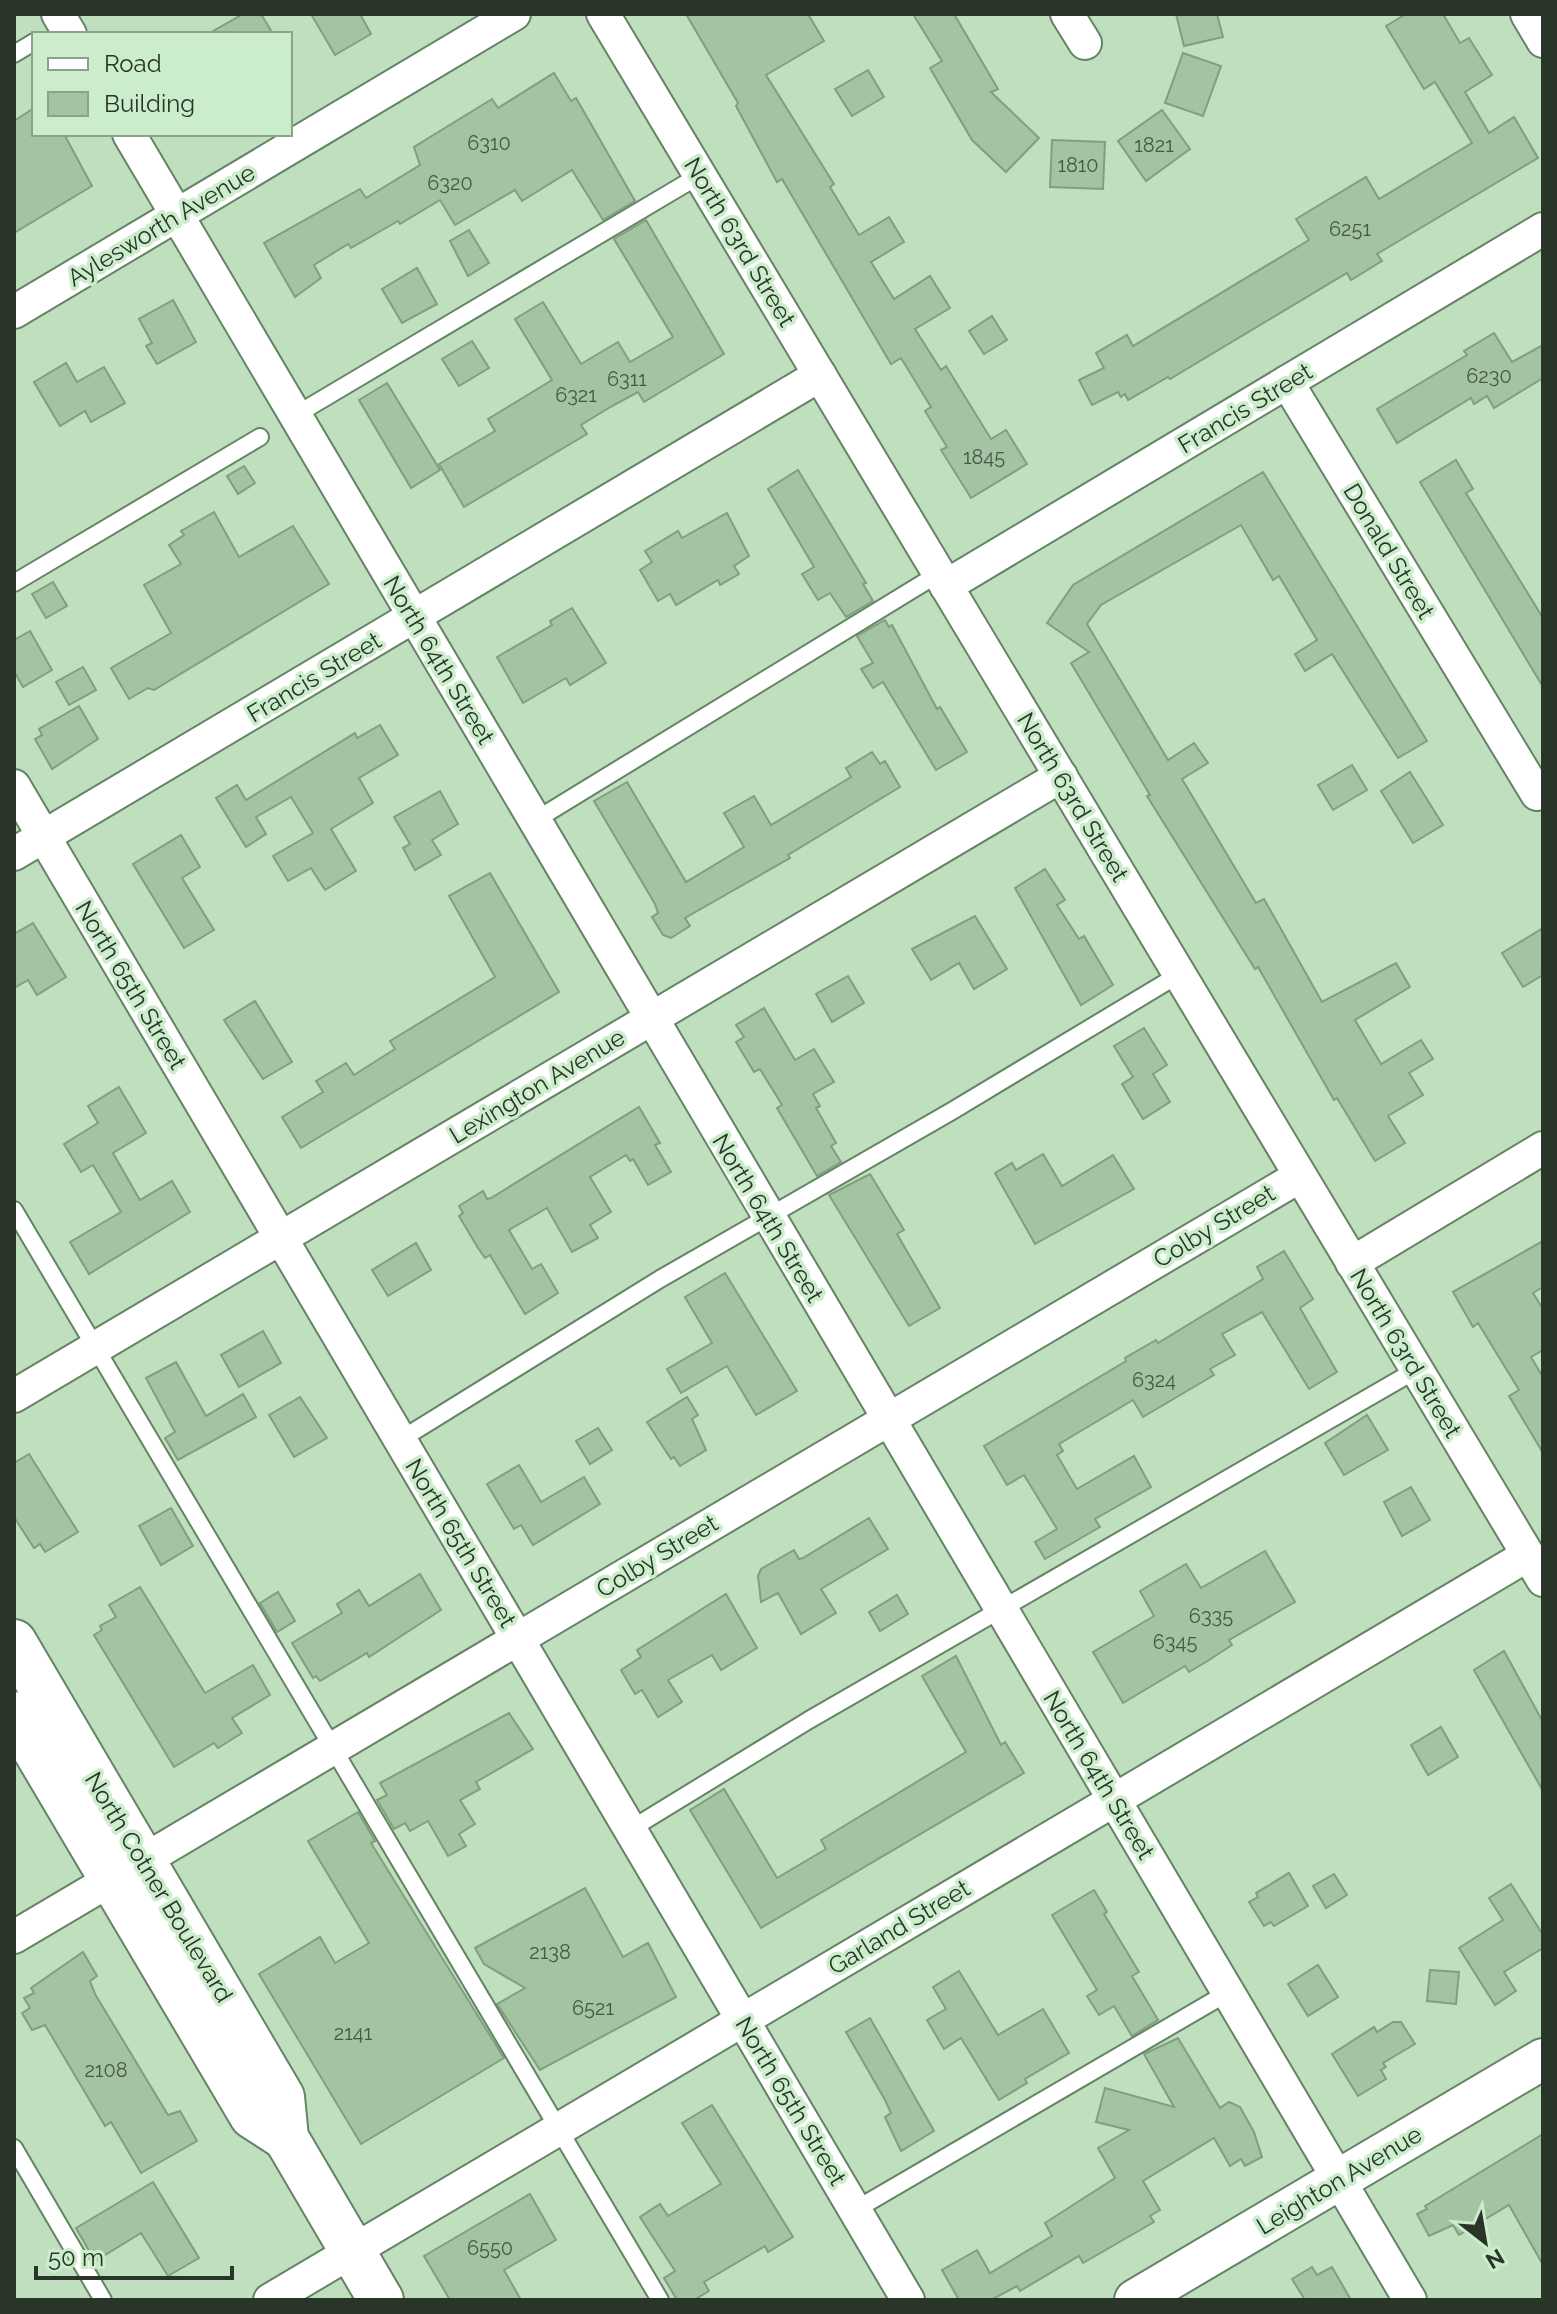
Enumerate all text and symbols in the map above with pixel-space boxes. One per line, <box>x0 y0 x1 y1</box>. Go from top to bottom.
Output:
legend <box>32 32 292 136</box>
text: Road <box>104 49 162 78</box>
text: Building <box>104 89 195 118</box>
house number: 6310 <box>467 131 511 155</box>
house number: 1821 <box>1134 133 1174 157</box>
street label: North 63rd Street <box>678 152 802 332</box>
house number: 1810 <box>1057 153 1099 177</box>
street label: Aylesworth Avenue <box>62 158 260 292</box>
house number: 6320 <box>427 171 473 195</box>
house number: 6251 <box>1329 217 1371 241</box>
street label: Francis Street <box>1173 357 1317 459</box>
house number: 6230 <box>1466 364 1512 388</box>
house number: 6311 <box>607 367 647 391</box>
house number: 6321 <box>555 383 597 407</box>
house number: 1845 <box>963 445 1005 469</box>
street label: Donald Street <box>1337 478 1441 624</box>
street label: North 64th Street <box>377 570 501 750</box>
street label: Francis Street <box>242 626 386 728</box>
street label: North 63rd Street <box>1011 707 1135 887</box>
street label: North 65th Street <box>69 895 193 1075</box>
street label: Lexington Avenue <box>444 1022 630 1150</box>
street label: North 64th Street <box>706 1128 830 1308</box>
street label: Colby Street <box>1148 1178 1280 1274</box>
street label: North 63rd Street <box>1344 1263 1468 1443</box>
house number: 6324 <box>1132 1368 1176 1392</box>
street label: North 65th Street <box>399 1453 523 1633</box>
street label: Colby Street <box>591 1508 723 1604</box>
house number: 6335 <box>1189 1604 1233 1628</box>
house number: 6345 <box>1153 1630 1197 1654</box>
street label: North 64th Street <box>1037 1685 1161 1865</box>
street label: North Cotner Boulevard <box>79 1767 239 2007</box>
street label: Garland Street <box>823 1873 975 1981</box>
house number: 2138 <box>529 1940 571 1964</box>
house number: 6521 <box>572 1996 614 2020</box>
street label: North 65th Street <box>729 2011 853 2191</box>
house number: 2141 <box>334 2021 373 2045</box>
house number: 2108 <box>84 2058 128 2082</box>
street label: Leighton Avenue <box>1251 2119 1427 2241</box>
north arrow <box>1445 2202 1525 2282</box>
scale bar <box>36 2230 232 2280</box>
house number: 6550 <box>467 2236 513 2260</box>
text: 50 m <box>48 2243 104 2272</box>
text: N <box>1481 2244 1509 2275</box>

